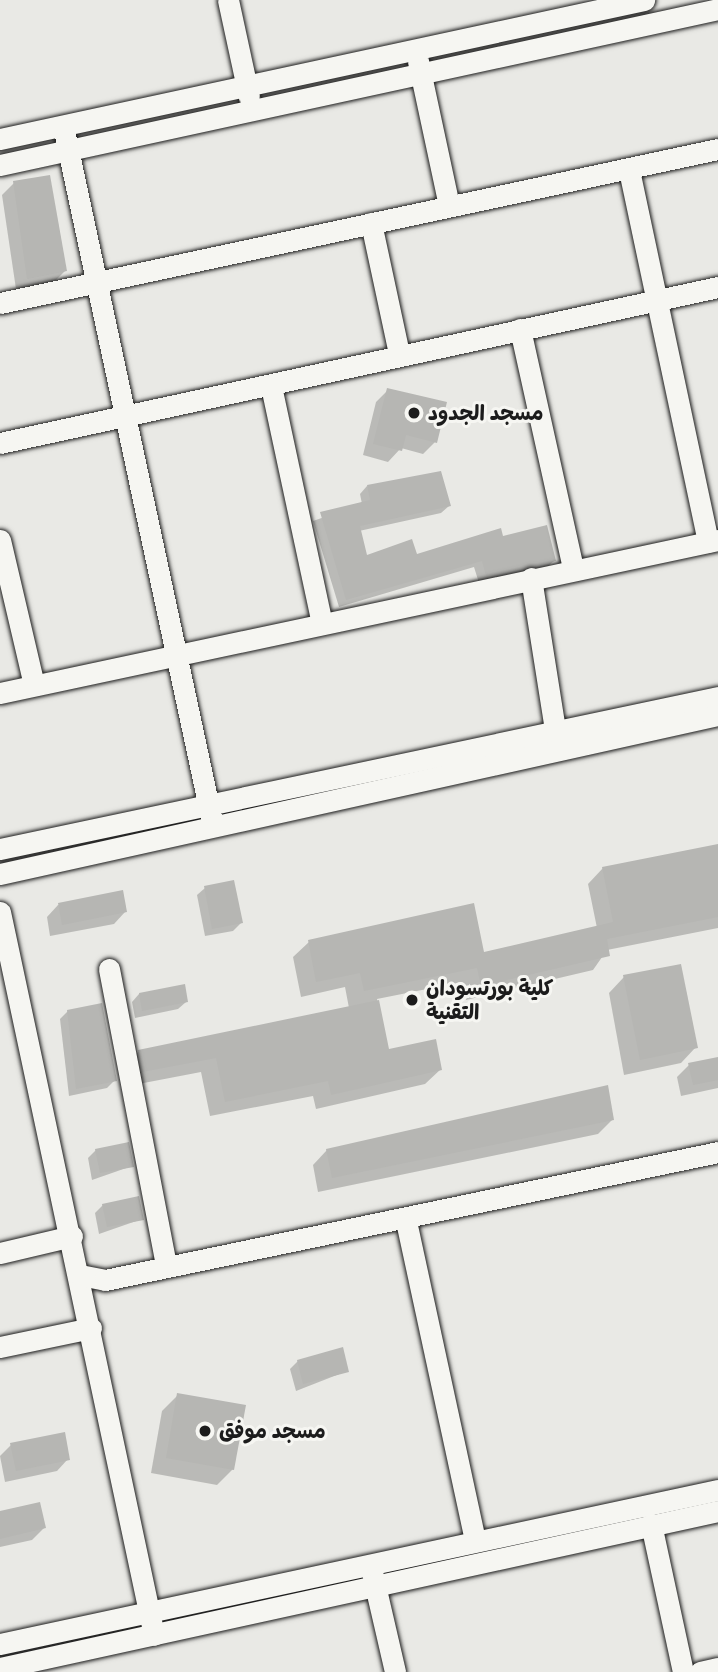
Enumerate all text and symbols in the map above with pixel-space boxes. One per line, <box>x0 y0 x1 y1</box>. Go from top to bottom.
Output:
place label: مسجد الجدود <box>428 400 544 426</box>
marker: مسجد الجدود <box>406 405 422 421</box>
place label: كلية بورتسودان التقنية <box>426 975 553 1025</box>
marker: كلية بورتسودان التقنية <box>404 992 420 1008</box>
place label: مسجد موفق <box>219 1418 326 1444</box>
marker: مسجد موفق <box>197 1423 213 1439</box>

